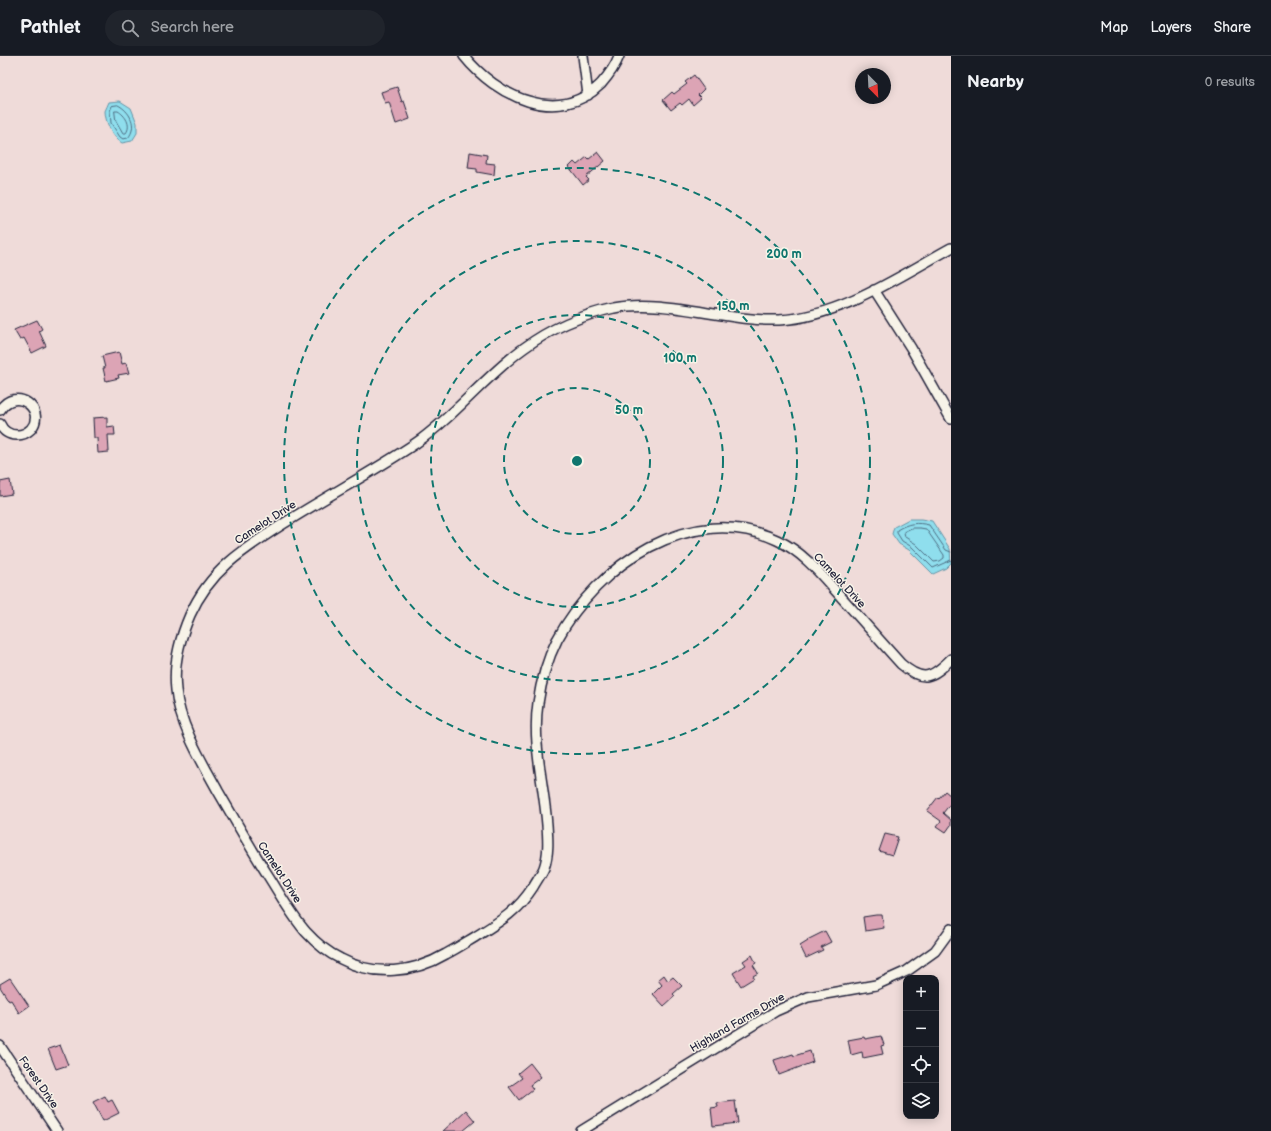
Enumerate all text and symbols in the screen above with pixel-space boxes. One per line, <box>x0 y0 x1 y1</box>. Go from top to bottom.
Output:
search box <box>105 10 385 46</box>
text: Pathlet <box>20 16 81 39</box>
icon: search <box>119 17 141 39</box>
text: Search here <box>151 18 234 37</box>
text: Map <box>1100 19 1128 36</box>
text: Layers <box>1150 19 1192 36</box>
text: Share <box>1214 19 1251 36</box>
north arrow <box>855 68 891 104</box>
text: Nearby <box>967 72 1024 92</box>
text: 0 results <box>1205 74 1255 90</box>
text: 200 m <box>766 247 802 262</box>
text: 150 m <box>717 299 749 314</box>
text: 100 m <box>663 351 697 366</box>
text: 50 m <box>615 403 643 418</box>
centre of rings <box>570 454 584 468</box>
street label: Camelot Drive <box>232 498 299 547</box>
street label: Camelot Drive <box>811 550 869 611</box>
street label: Camelot Drive <box>255 839 304 906</box>
map controls <box>903 975 939 1119</box>
button: + <box>903 975 939 1011</box>
street label: Highland Farms Drive <box>688 990 787 1055</box>
button: − <box>903 1011 939 1047</box>
button: locate <box>903 1047 939 1083</box>
street label: Forest Drive <box>16 1054 62 1111</box>
button: layers <box>903 1083 939 1119</box>

